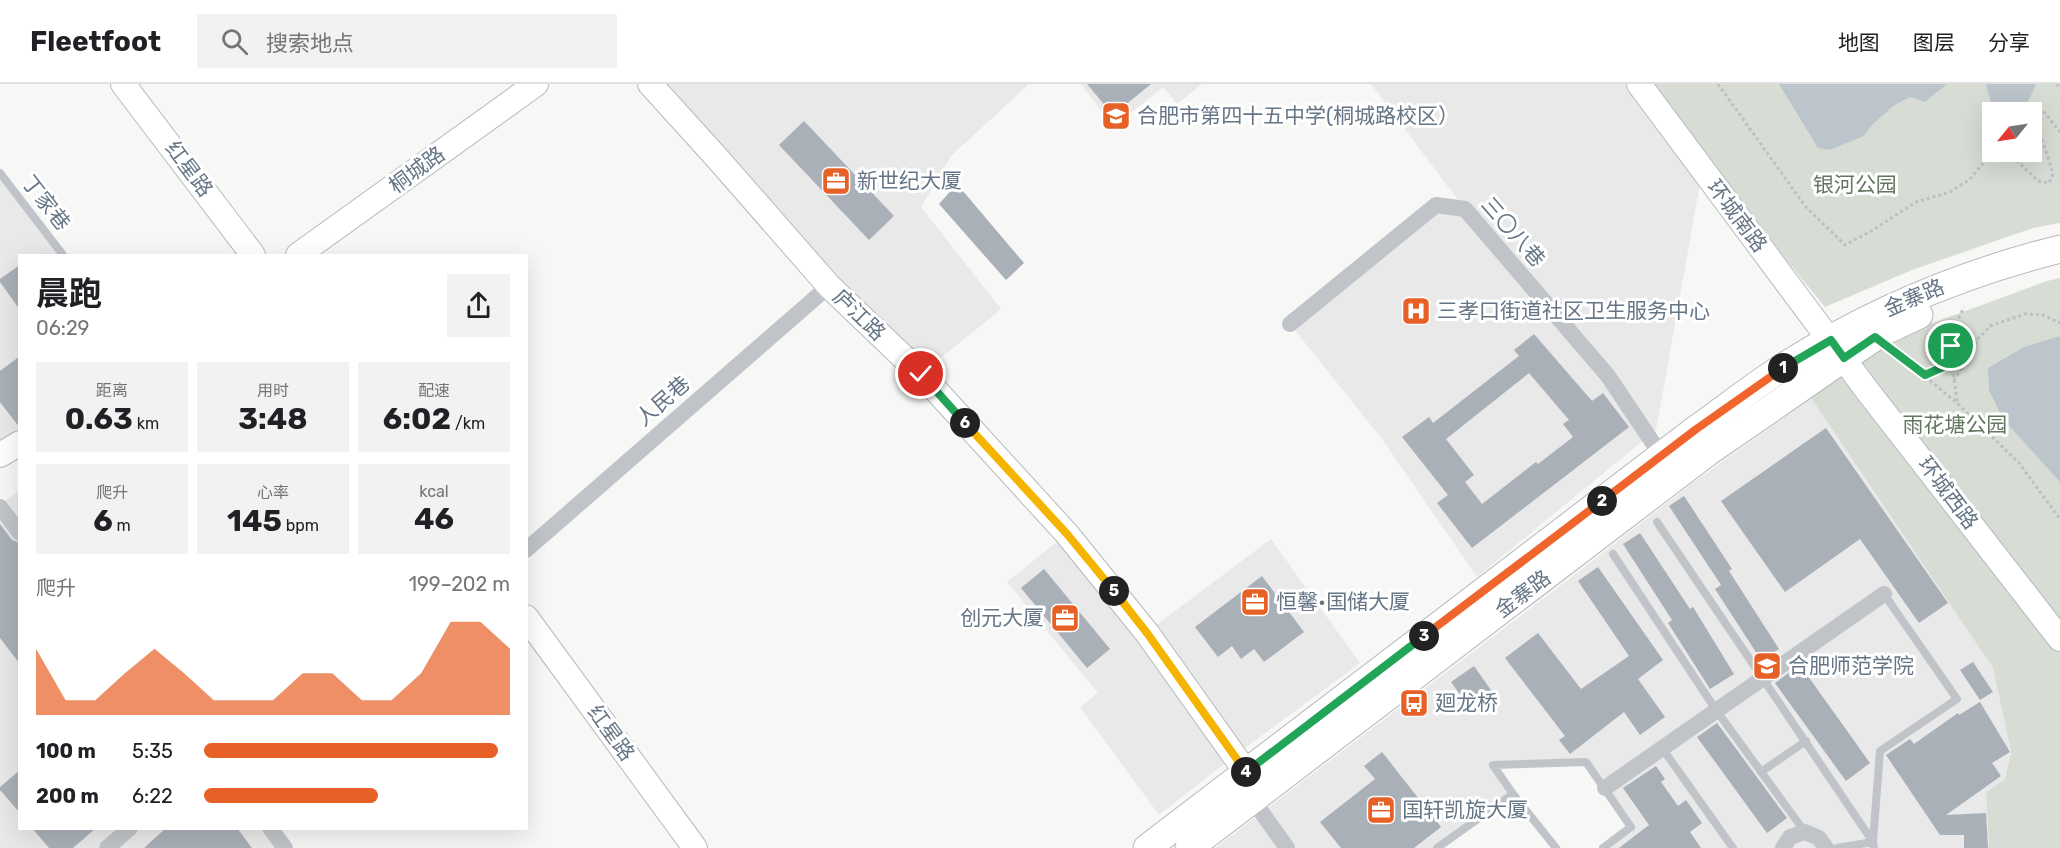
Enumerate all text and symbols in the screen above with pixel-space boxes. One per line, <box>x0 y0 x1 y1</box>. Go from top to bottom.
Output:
search box <box>197 14 617 68</box>
text: Fleetfoot <box>30 25 161 58</box>
icon: search <box>218 25 251 58</box>
text: 搜索地点 <box>266 30 354 57</box>
text: 地图 <box>1838 30 1880 55</box>
text: 图层 <box>1913 30 1955 55</box>
text: 分享 <box>1988 30 2030 55</box>
school or university icon: 合肥市第四十五中学(桐城路校区） <box>1100 100 1132 132</box>
north arrow <box>1982 102 2042 162</box>
map controls <box>1982 102 2042 162</box>
place label: 合肥市第四十五中学(桐城路校区） <box>1137 103 1459 128</box>
street label: 红星路 <box>160 136 218 201</box>
street label: 桐城路 <box>384 141 450 198</box>
office icon: 新世纪大厦 <box>820 165 852 197</box>
place label: 新世纪大厦 <box>857 168 962 193</box>
street label: 丁家巷 <box>17 170 76 235</box>
park label: 银河公园 <box>1813 172 1897 197</box>
street label: 环城南路 <box>1702 175 1773 257</box>
street label: 三〇八巷 <box>1476 192 1550 272</box>
text: 晨跑 <box>36 274 102 313</box>
button: share <box>447 274 510 337</box>
street label: 金寨路 <box>1880 274 1948 321</box>
street label: 庐江路 <box>828 284 891 346</box>
hospital icon: 三孝口街道社区卫生服务中心 <box>1400 295 1432 327</box>
place label: 三孝口街道社区卫生服务中心 <box>1437 298 1710 323</box>
text: 06:29 <box>36 316 89 340</box>
pin <box>1925 320 1976 371</box>
icon: arrive <box>1934 329 1967 362</box>
pin <box>895 348 946 399</box>
pin: 1 <box>1768 353 1798 383</box>
icon: check <box>904 357 937 390</box>
text: 1 <box>1779 358 1787 377</box>
street label: 人民巷 <box>631 371 695 431</box>
text: 距离 <box>96 381 128 400</box>
text: 用时 <box>257 381 289 400</box>
text: 配速 <box>418 381 450 400</box>
text: 0.63 <box>65 401 133 437</box>
text: 3:48 <box>238 401 308 437</box>
text: 6:02 <box>383 401 451 437</box>
pin: 6 <box>950 408 980 438</box>
park label: 雨花塘公园 <box>1903 412 2008 437</box>
text: 6 <box>960 413 970 432</box>
text: km <box>133 414 159 433</box>
text: /km <box>451 414 485 433</box>
street label: 环城西路 <box>1913 452 1984 534</box>
text: kcal <box>419 482 449 501</box>
text: 爬升 <box>96 483 128 502</box>
text: 心率 <box>257 483 289 502</box>
pin: 2 <box>1587 486 1617 516</box>
text: 2 <box>1597 491 1607 510</box>
text: 46 <box>414 501 454 537</box>
text: 6 <box>93 503 113 539</box>
text: 145 <box>227 503 282 539</box>
text: m <box>113 516 131 535</box>
text: bpm <box>282 516 319 535</box>
street label: 金寨路 <box>1490 565 1555 623</box>
text: 199–202 m <box>408 572 510 596</box>
text: 爬升 <box>36 576 76 600</box>
pin: 5 <box>1099 576 1129 606</box>
text: 5 <box>1109 581 1119 600</box>
office icon: 恒馨•国储大厦 <box>1239 586 1271 618</box>
place label: 恒馨•国储大厦 <box>1276 589 1410 614</box>
office icon: 创元大厦 <box>1049 602 1081 634</box>
place label: 创元大厦 <box>960 605 1044 630</box>
pin: 3 <box>1409 621 1439 651</box>
text: 3 <box>1419 626 1429 645</box>
school or university icon: 合肥师范学院 <box>1751 650 1783 682</box>
place label: 合肥师范学院 <box>1788 653 1914 678</box>
bus stop icon: 廻龙桥 <box>1398 687 1430 719</box>
place label: 廻龙桥 <box>1435 690 1498 715</box>
street label: 红星路 <box>583 700 640 766</box>
text: 100 m <box>36 739 96 763</box>
text: 5:35 <box>132 739 173 763</box>
pin: 4 <box>1231 757 1261 787</box>
text: 4 <box>1241 762 1251 781</box>
text: 200 m <box>36 784 99 808</box>
text: 6:22 <box>132 784 173 808</box>
office icon: 国轩凯旋大厦 <box>1365 794 1397 826</box>
place label: 国轩凯旋大厦 <box>1402 797 1528 822</box>

